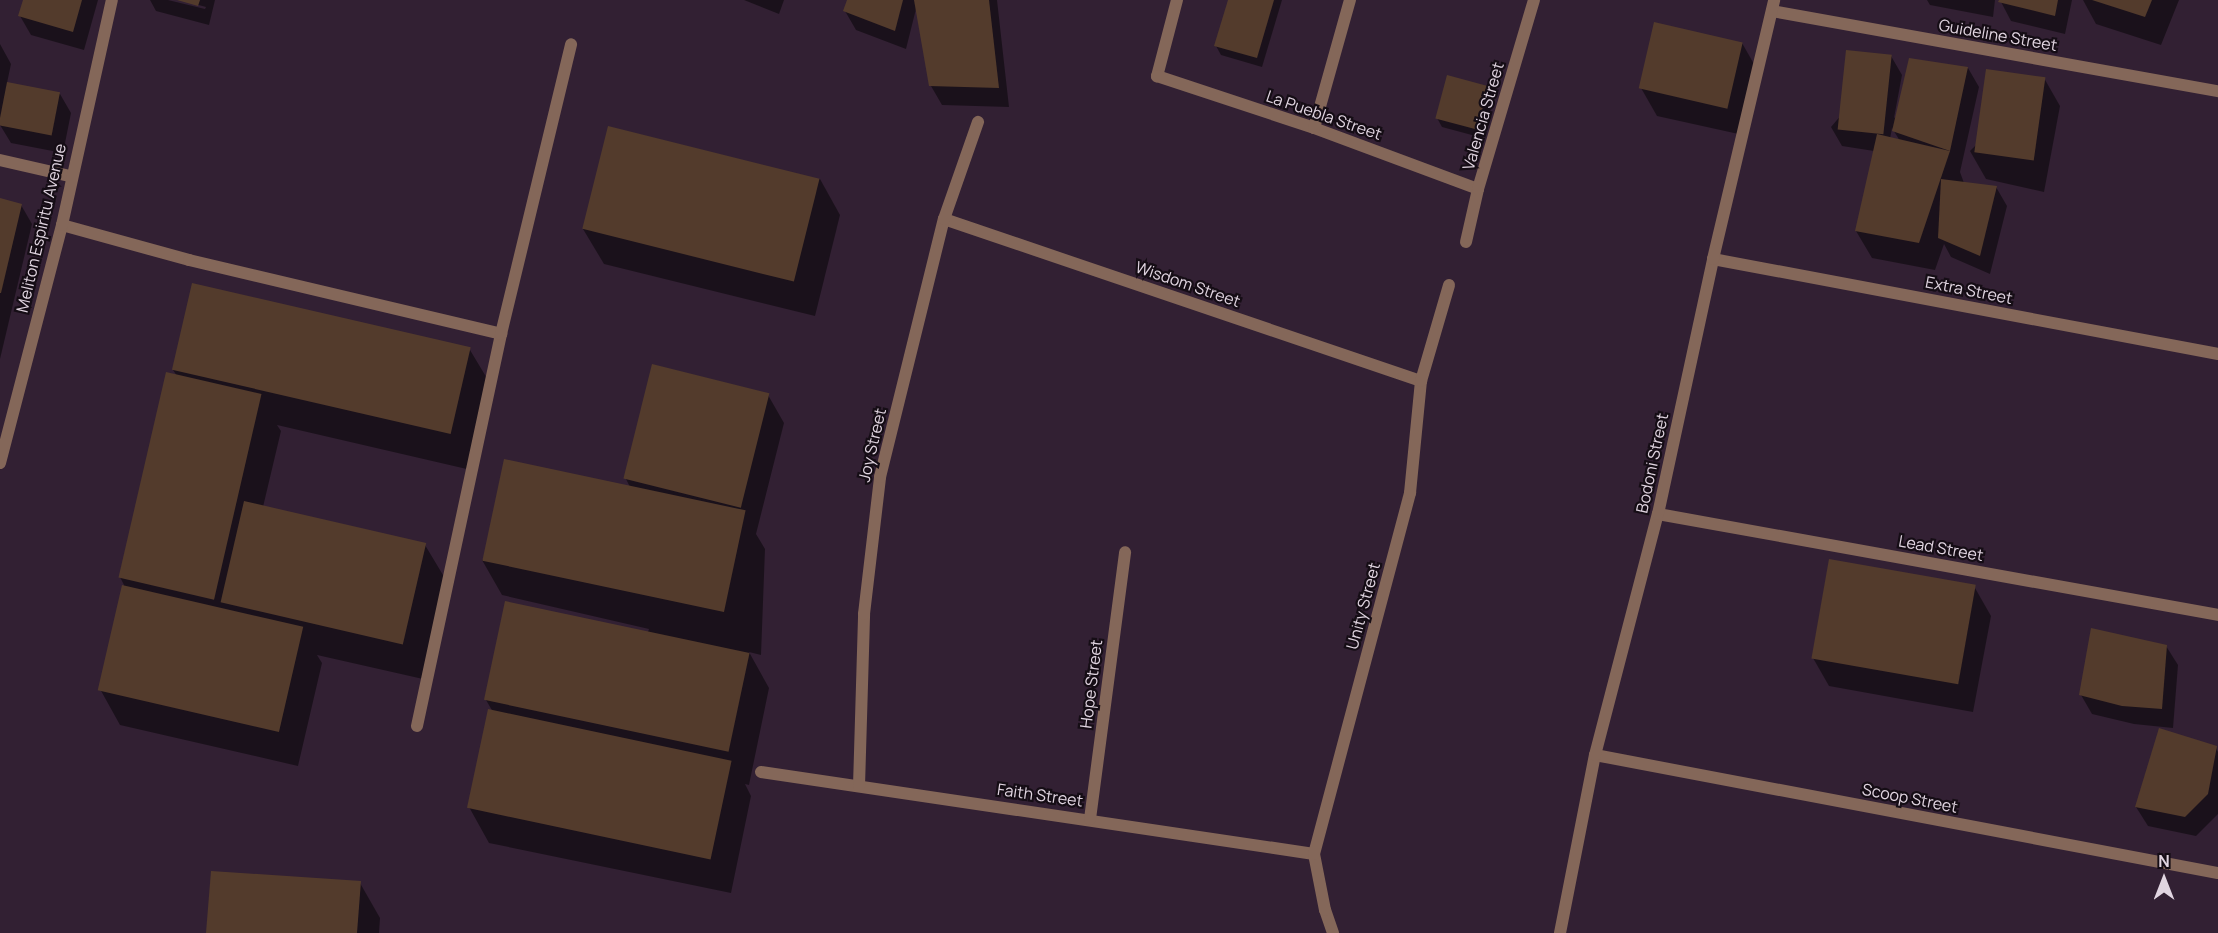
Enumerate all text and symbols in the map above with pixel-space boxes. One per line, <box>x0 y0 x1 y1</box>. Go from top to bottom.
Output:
street label: Guideline Street <box>1937 15 2059 55</box>
street label: Valencia Street <box>1458 60 1508 172</box>
street label: La Puebla Street <box>1264 86 1384 144</box>
street label: Meliton Espiritu Avenue <box>12 142 70 314</box>
street label: Wisdom Street <box>1133 257 1243 311</box>
street label: Extra Street <box>1924 272 2014 308</box>
street label: Joy Street <box>854 406 890 484</box>
street label: Bodoni Street <box>1632 411 1672 515</box>
street label: Lead Street <box>1897 531 1985 565</box>
street label: Unity Street <box>1342 560 1384 652</box>
street label: Hope Street <box>1076 638 1106 730</box>
street label: Faith Street <box>996 779 1084 811</box>
street label: Scoop Street <box>1861 779 1959 817</box>
north arrow <box>2134 849 2194 909</box>
text: N <box>2158 850 2170 872</box>

